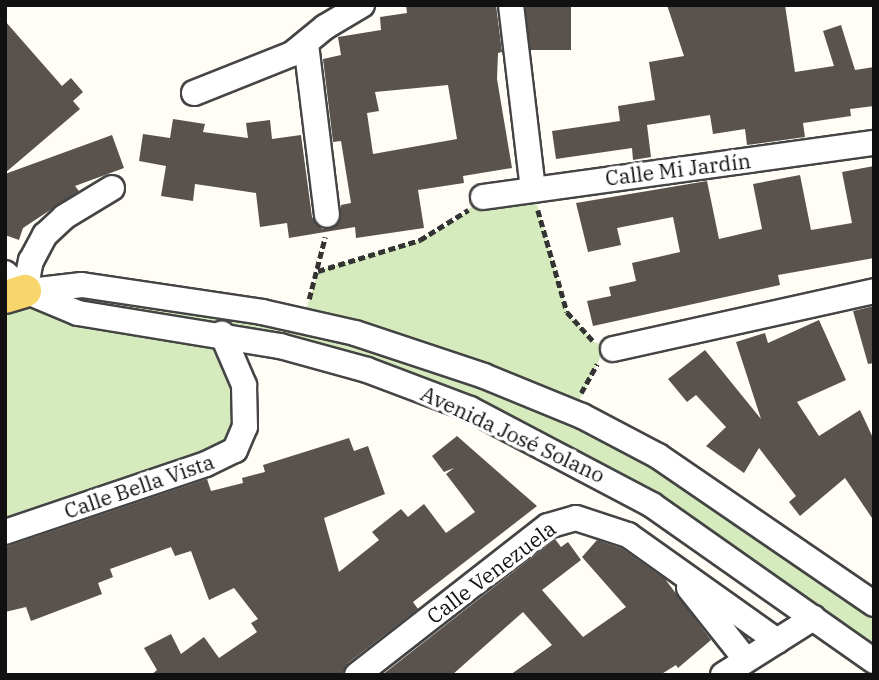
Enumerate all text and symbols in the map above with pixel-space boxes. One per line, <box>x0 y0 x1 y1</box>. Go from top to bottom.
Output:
street label: Calle Mi Jardín <box>604 148 752 190</box>
street label: Avenida José Solano <box>417 380 609 488</box>
street label: Calle Bella Vista <box>61 449 217 523</box>
street label: Calle Venezuela <box>422 515 560 629</box>

